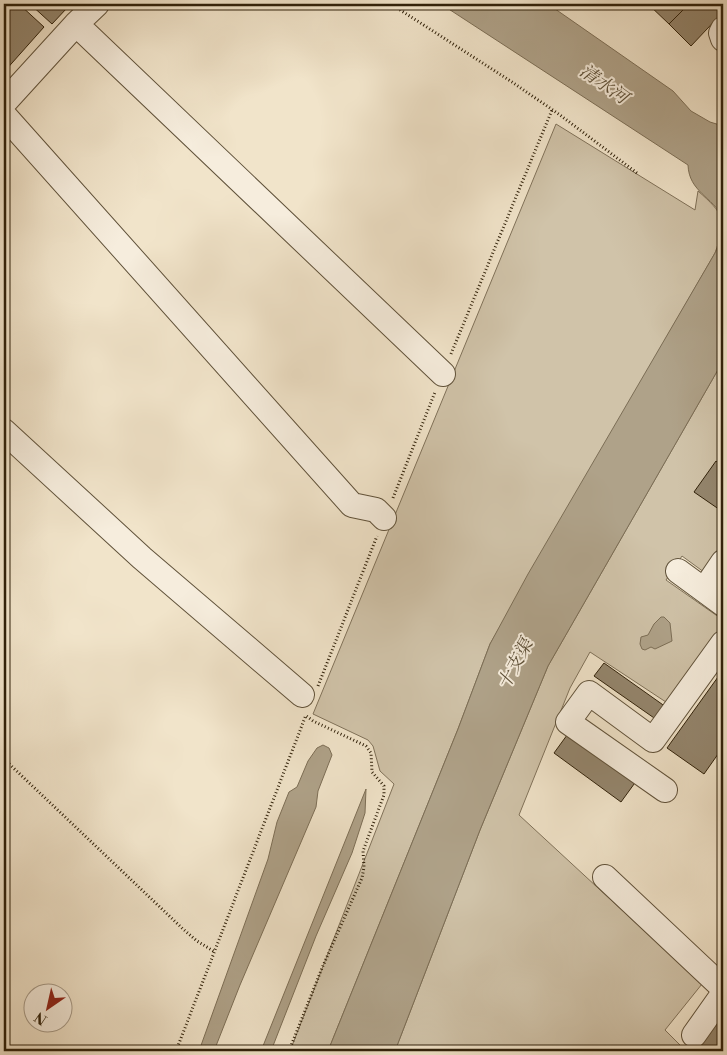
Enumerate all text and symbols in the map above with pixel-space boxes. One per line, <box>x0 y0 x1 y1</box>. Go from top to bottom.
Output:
water label: 清水河 <box>575 60 635 111</box>
water label: 十支渠 <box>493 632 540 693</box>
north arrow <box>22 982 72 1032</box>
text: N <box>32 1007 51 1029</box>

